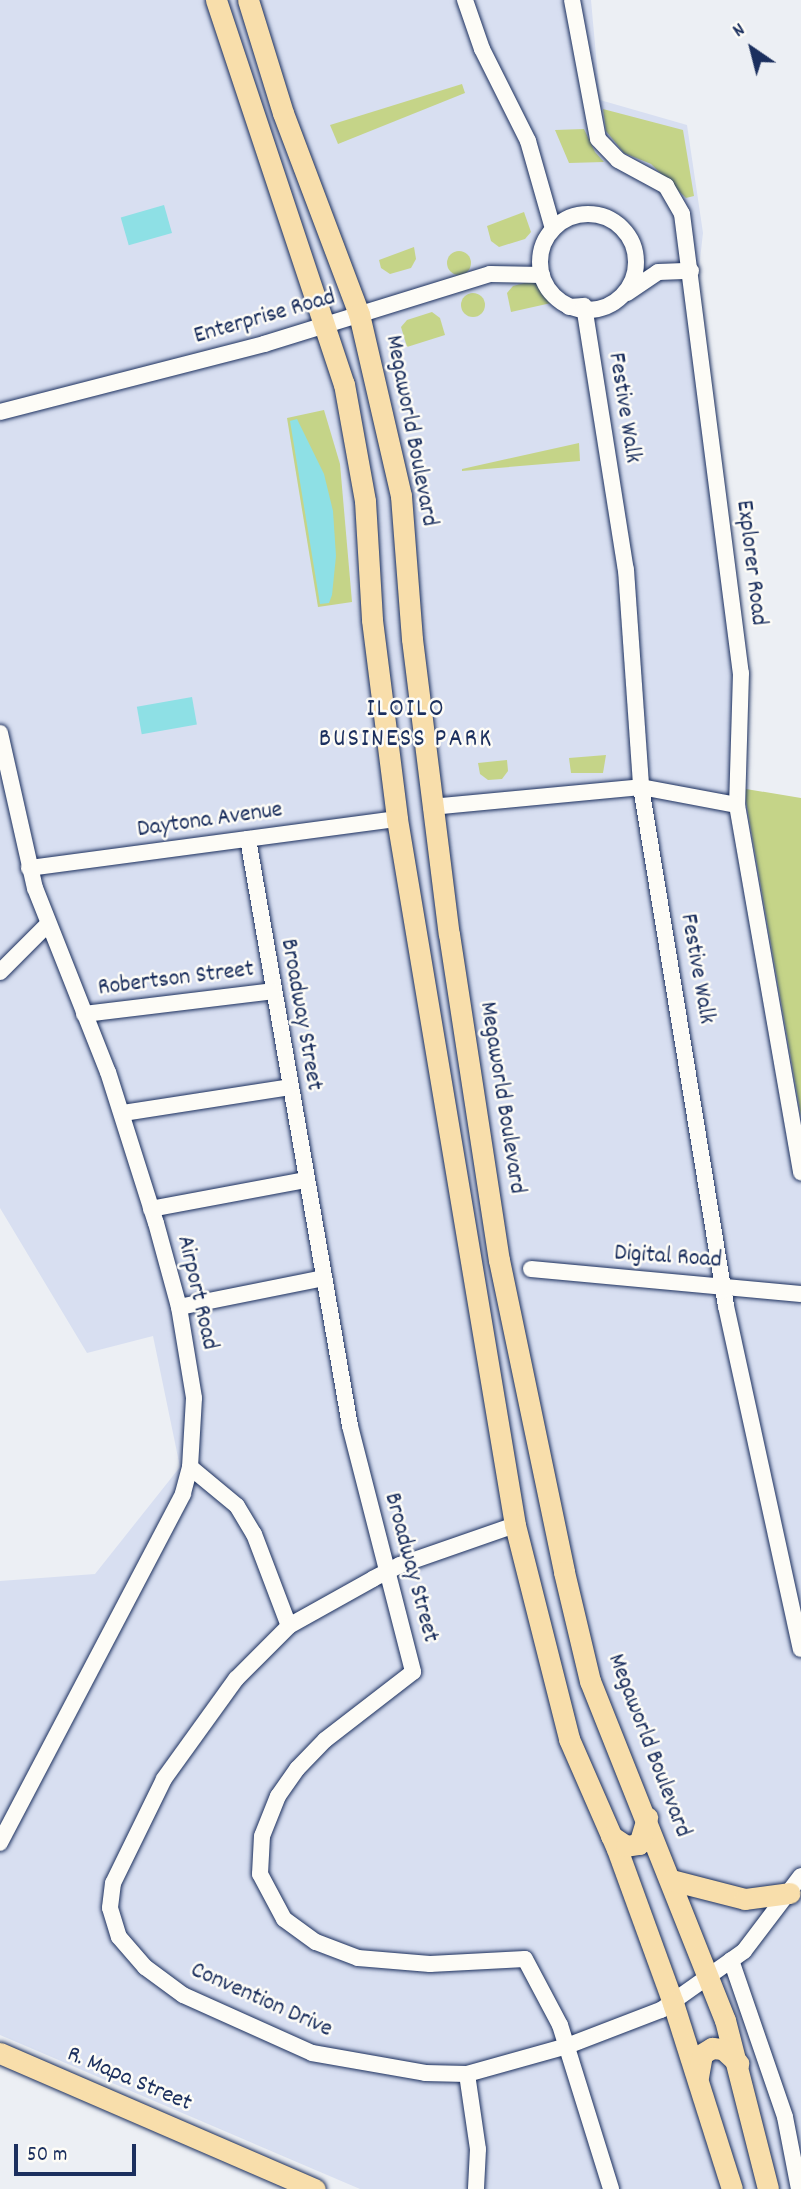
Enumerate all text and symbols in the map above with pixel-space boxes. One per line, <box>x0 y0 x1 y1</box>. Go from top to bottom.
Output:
north arrow <box>717 14 787 84</box>
text: N <box>728 18 751 45</box>
street label: Enterprise Road <box>191 284 339 352</box>
street label: Megaworld Boulevard <box>377 333 443 529</box>
street label: Festive Walk <box>600 351 646 465</box>
street label: Explorer Road <box>728 499 772 627</box>
district label: ILOILO BUSINESS PARK <box>320 694 492 756</box>
street label: Daytona Avenue <box>136 797 284 845</box>
street label: Festive Walk <box>672 912 720 1026</box>
street label: Broadway Street <box>272 937 328 1093</box>
street label: Robertson Street <box>96 956 256 1004</box>
street label: Megaworld Boulevard <box>472 1000 530 1196</box>
street label: Airport Road <box>169 1233 223 1353</box>
street label: Digital Road <box>613 1240 723 1276</box>
street label: Broadway Street <box>376 1490 444 1646</box>
street label: Megaworld Boulevard <box>600 1650 696 1842</box>
street label: Convention Drive <box>186 1957 336 2045</box>
street label: R. Mapa Street <box>62 2041 196 2119</box>
scale bar <box>18 2130 140 2174</box>
text: 50 m <box>27 2141 67 2171</box>

